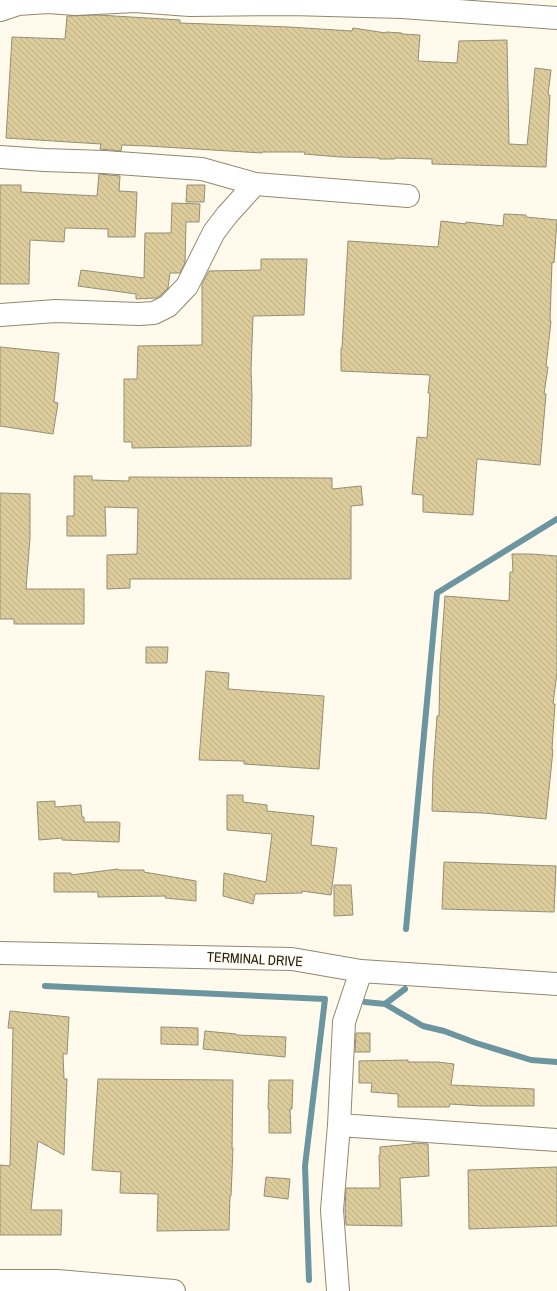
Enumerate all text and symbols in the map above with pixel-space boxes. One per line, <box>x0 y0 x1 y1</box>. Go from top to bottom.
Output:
street label: TERMINAL DRIVE <box>207 948 303 970</box>

